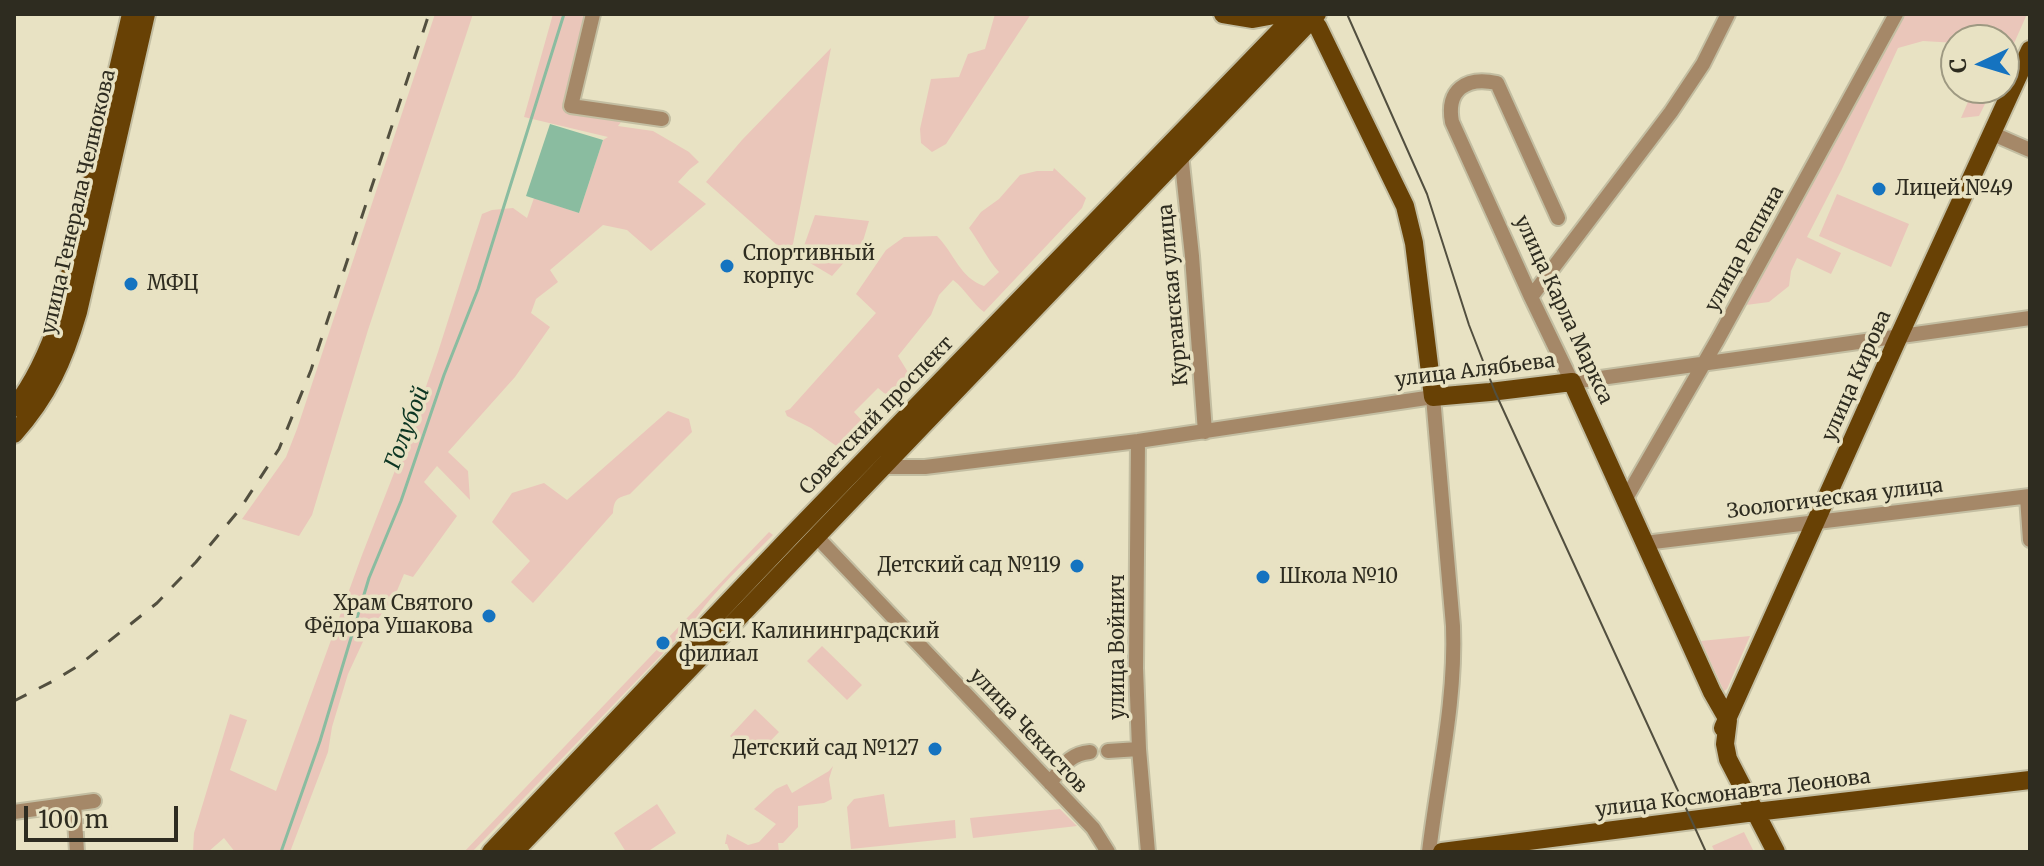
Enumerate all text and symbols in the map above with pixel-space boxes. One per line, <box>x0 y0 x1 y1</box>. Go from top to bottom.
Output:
north arrow <box>1940 24 2020 104</box>
text: С <box>1944 57 1973 74</box>
street label: улица Генерала Челнокова <box>37 67 121 337</box>
place label: Лицей №49 <box>1895 177 2013 201</box>
marker: Лицей №49 <box>1870 180 1888 198</box>
street label: улица Репина <box>1700 182 1790 316</box>
street label: Курганская улица <box>1154 203 1194 387</box>
street label: улица Карла Маркса <box>1509 212 1617 408</box>
place label: Спортивный корпус <box>743 242 875 289</box>
marker: Спортивный корпус <box>718 257 736 275</box>
place label: МФЦ <box>147 272 199 296</box>
marker: МФЦ <box>122 275 140 293</box>
street label: улица Кирова <box>1817 307 1897 445</box>
street label: Советский проспект <box>795 332 959 500</box>
street label: улица Алябьева <box>1393 349 1557 393</box>
water label: Голубой <box>380 383 436 473</box>
street label: Зоологическая улица <box>1725 474 1945 524</box>
place label: Детский сад №119 <box>877 554 1061 578</box>
marker: Детский сад №119 <box>1068 557 1086 575</box>
place label: Школа №10 <box>1279 565 1398 589</box>
marker: Школа №10 <box>1254 568 1272 586</box>
street label: улица Войнич <box>1106 574 1130 720</box>
place label: Храм Святого Фёдора Ушакова <box>305 592 473 639</box>
marker: Храм Святого Фёдора Ушакова <box>480 607 498 625</box>
place label: МЭСИ. Калининградский филиал <box>679 620 940 667</box>
marker: МЭСИ. Калининградский филиал <box>654 634 672 652</box>
street label: улица Чекистов <box>964 664 1092 798</box>
place label: Детский сад №127 <box>733 737 919 761</box>
marker: Детский сад №127 <box>926 740 944 758</box>
street label: улица Космонавта Леонова <box>1594 765 1872 823</box>
scale bar <box>28 790 182 840</box>
text: 100 m <box>38 804 108 835</box>

